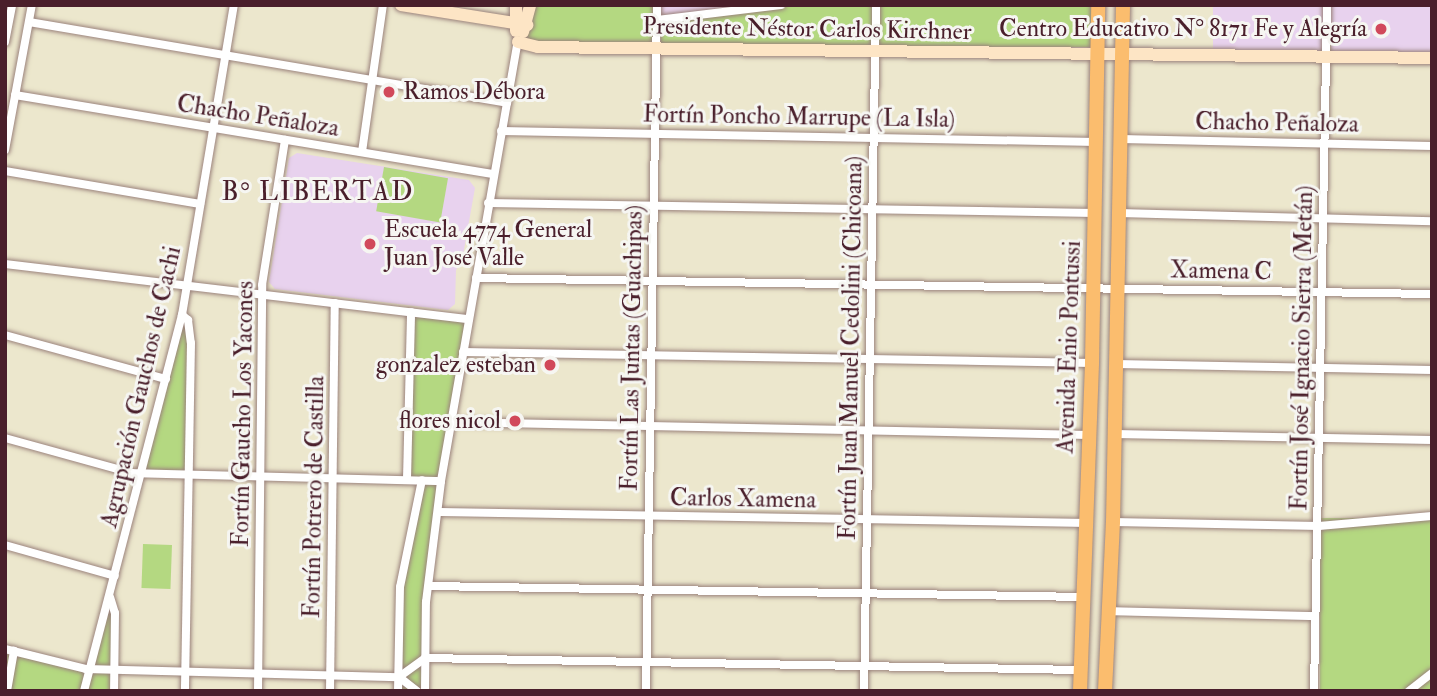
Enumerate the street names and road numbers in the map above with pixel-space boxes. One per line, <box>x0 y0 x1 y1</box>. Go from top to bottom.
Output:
street label: Presidente Néstor Carlos Kirchner <box>642 12 972 46</box>
street label: Chacho Peñaloza <box>175 89 341 143</box>
street label: Fortín Poncho Marrupe (La Isla) <box>643 100 955 134</box>
street label: Chacho Peñaloza <box>1195 107 1359 139</box>
street label: Fortín Juan Manuel Cedolini (Chicoana) <box>833 156 869 540</box>
street label: Fortín José Ignacio Sierra (Metán) <box>1285 185 1319 511</box>
street label: Fortín Las Juntas (Guachipas) <box>615 205 649 491</box>
street label: Avenida Enio Pontussi <box>1051 240 1087 454</box>
street label: Agrupación Gauchos de Cachi <box>95 244 187 530</box>
street label: Xamena C <box>1170 256 1272 286</box>
street label: Fortín Gaucho Los Yacones <box>226 281 260 547</box>
street label: Fortín Potrero de Castilla <box>297 376 331 618</box>
street label: Carlos Xamena <box>670 483 816 515</box>

